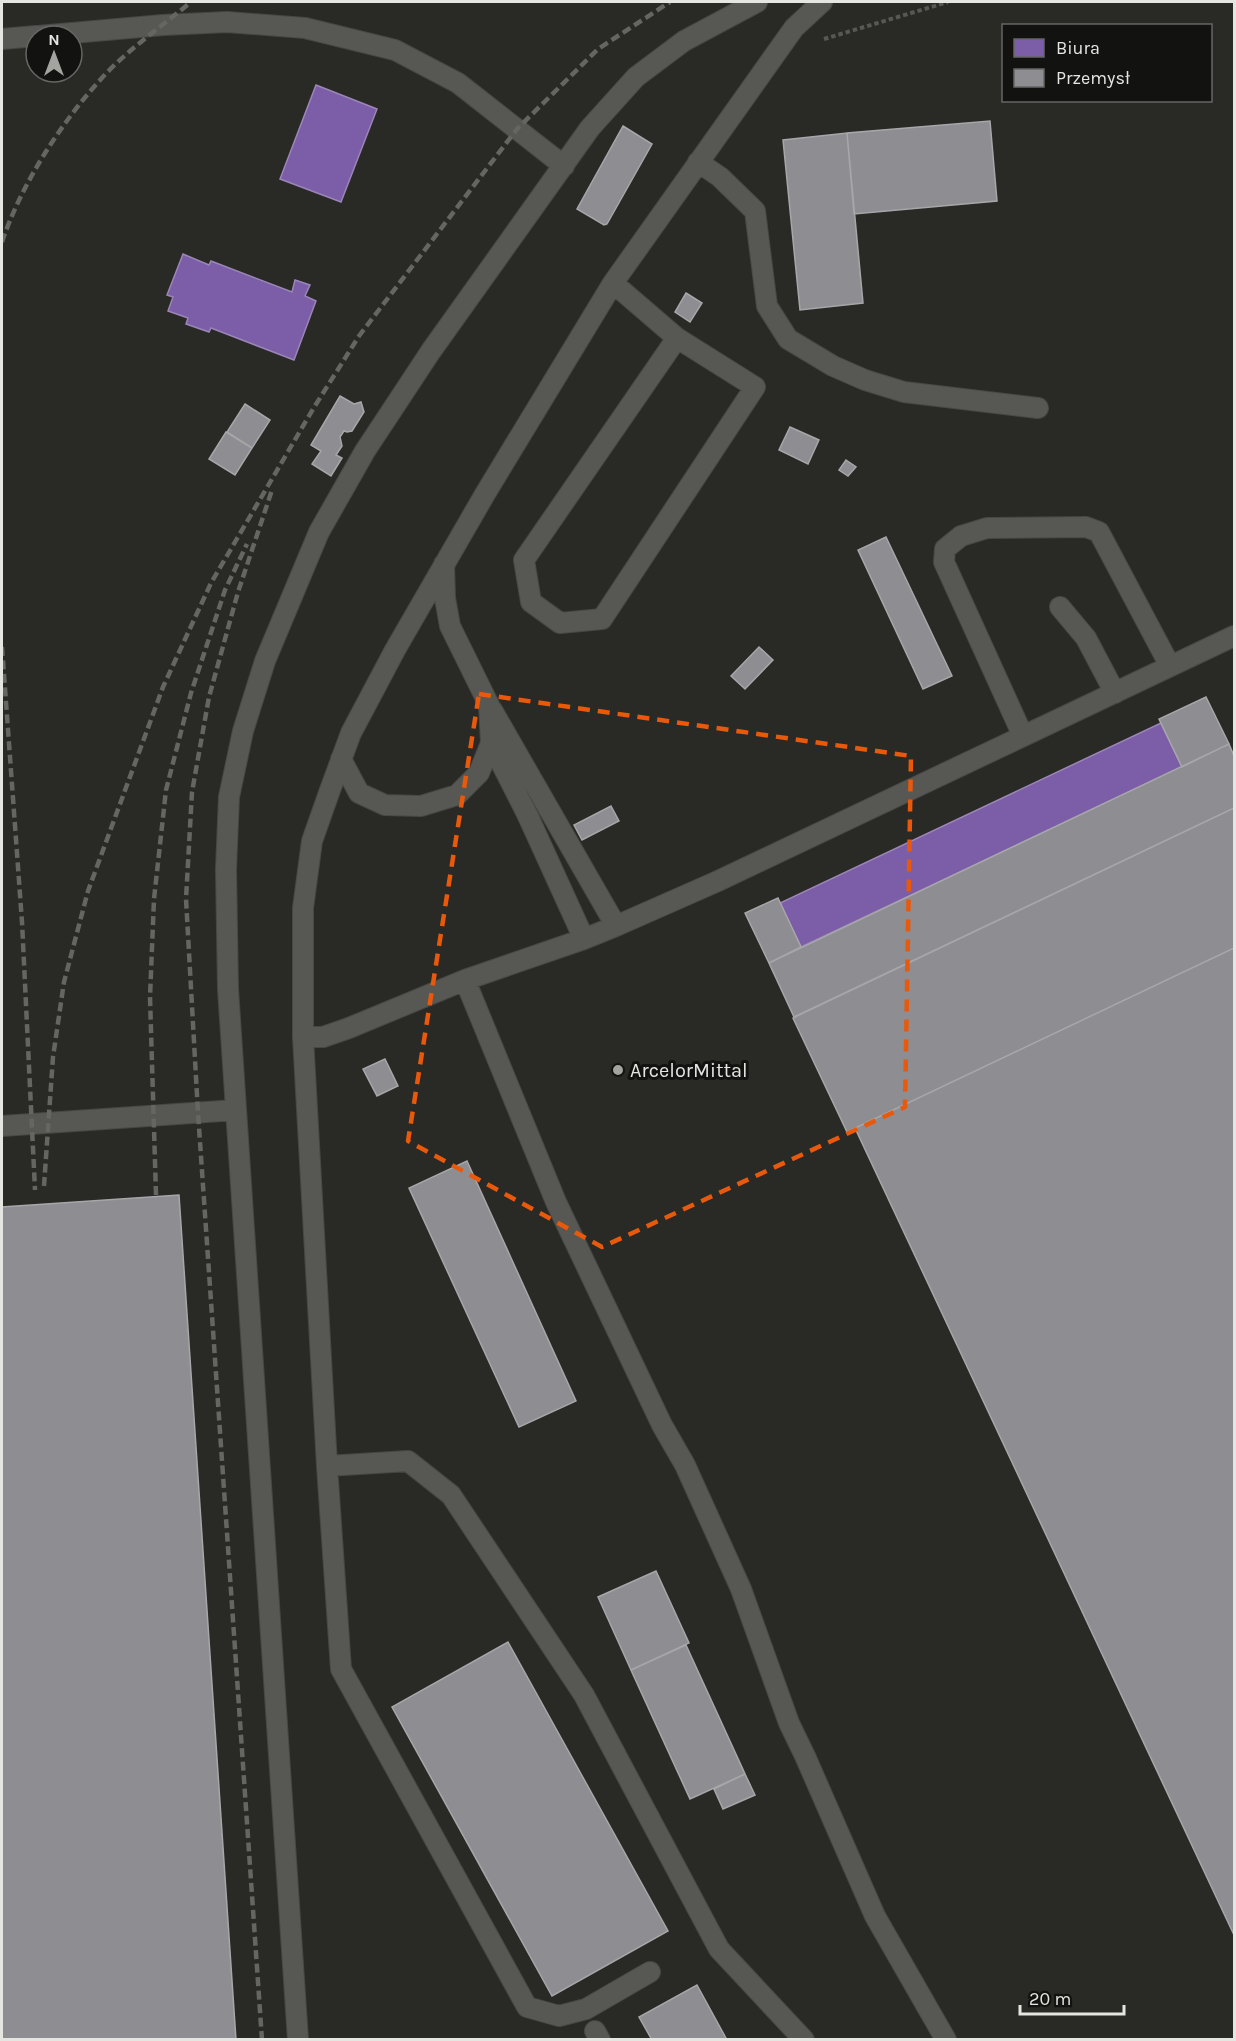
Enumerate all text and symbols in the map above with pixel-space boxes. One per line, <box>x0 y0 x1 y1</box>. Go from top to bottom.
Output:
north arrow <box>24 24 84 84</box>
legend <box>1002 24 1212 102</box>
text: N <box>48 30 60 49</box>
text: Biura <box>1056 37 1100 59</box>
text: Przemysł <box>1056 67 1130 89</box>
place label: ArcelorMittal <box>630 1059 748 1082</box>
marker: ArcelorMittal <box>611 1063 625 1077</box>
scale bar <box>1020 1978 1124 2016</box>
text: 20 m <box>1029 1988 1071 2010</box>

